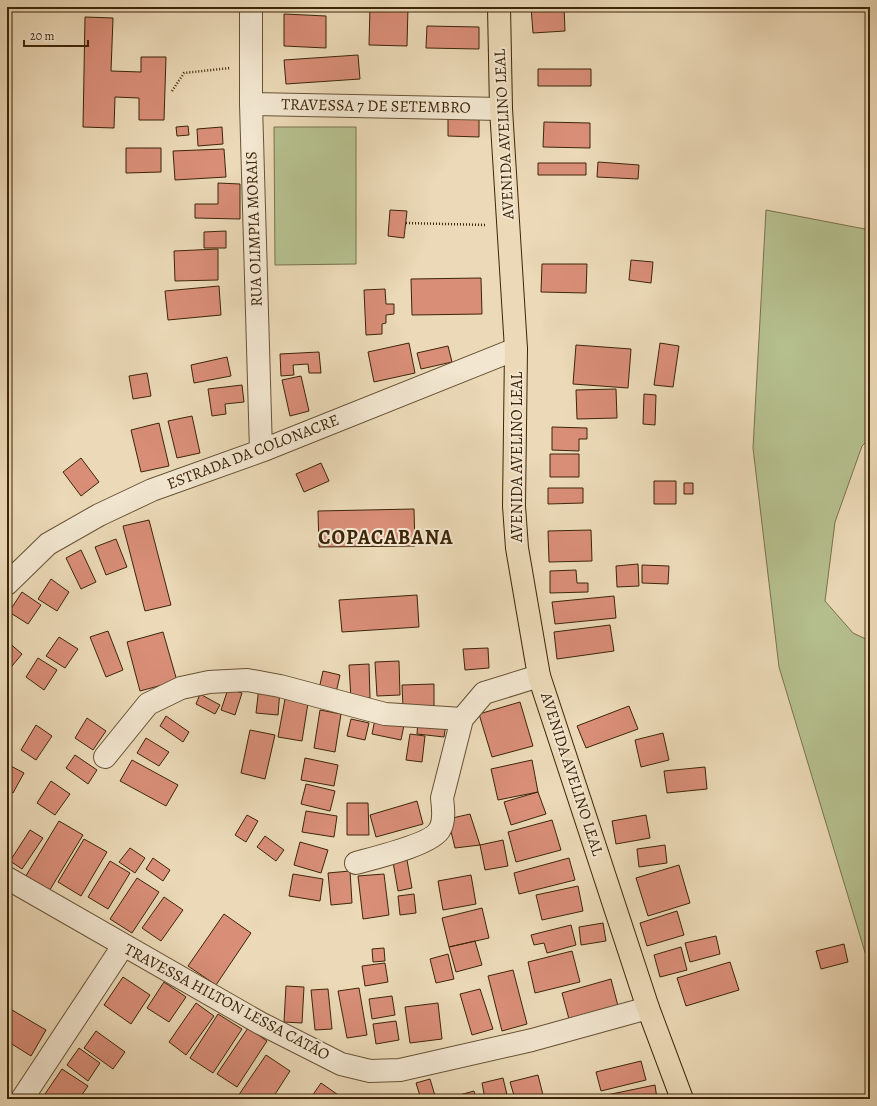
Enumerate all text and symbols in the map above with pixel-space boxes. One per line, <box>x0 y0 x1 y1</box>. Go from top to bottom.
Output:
scale bar <box>24 22 88 48</box>
text: 20 m <box>30 28 54 44</box>
street label: AVENIDA AVELINO LEAL <box>489 47 520 221</box>
street label: TRAVESSA 7 DE SETEMBRO <box>281 93 471 119</box>
street label: RUA OLIMPIA MORAIS <box>240 151 268 307</box>
street label: AVENIDA AVELINO LEAL <box>506 371 528 543</box>
street label: ESTRADA DA COLONACRE <box>164 409 342 495</box>
district label: COPACABANA <box>318 524 454 551</box>
street label: AVENIDA AVELINO LEAL <box>535 688 609 859</box>
street label: TRAVESSA HILTON LESSA CATÃO <box>120 938 334 1066</box>

